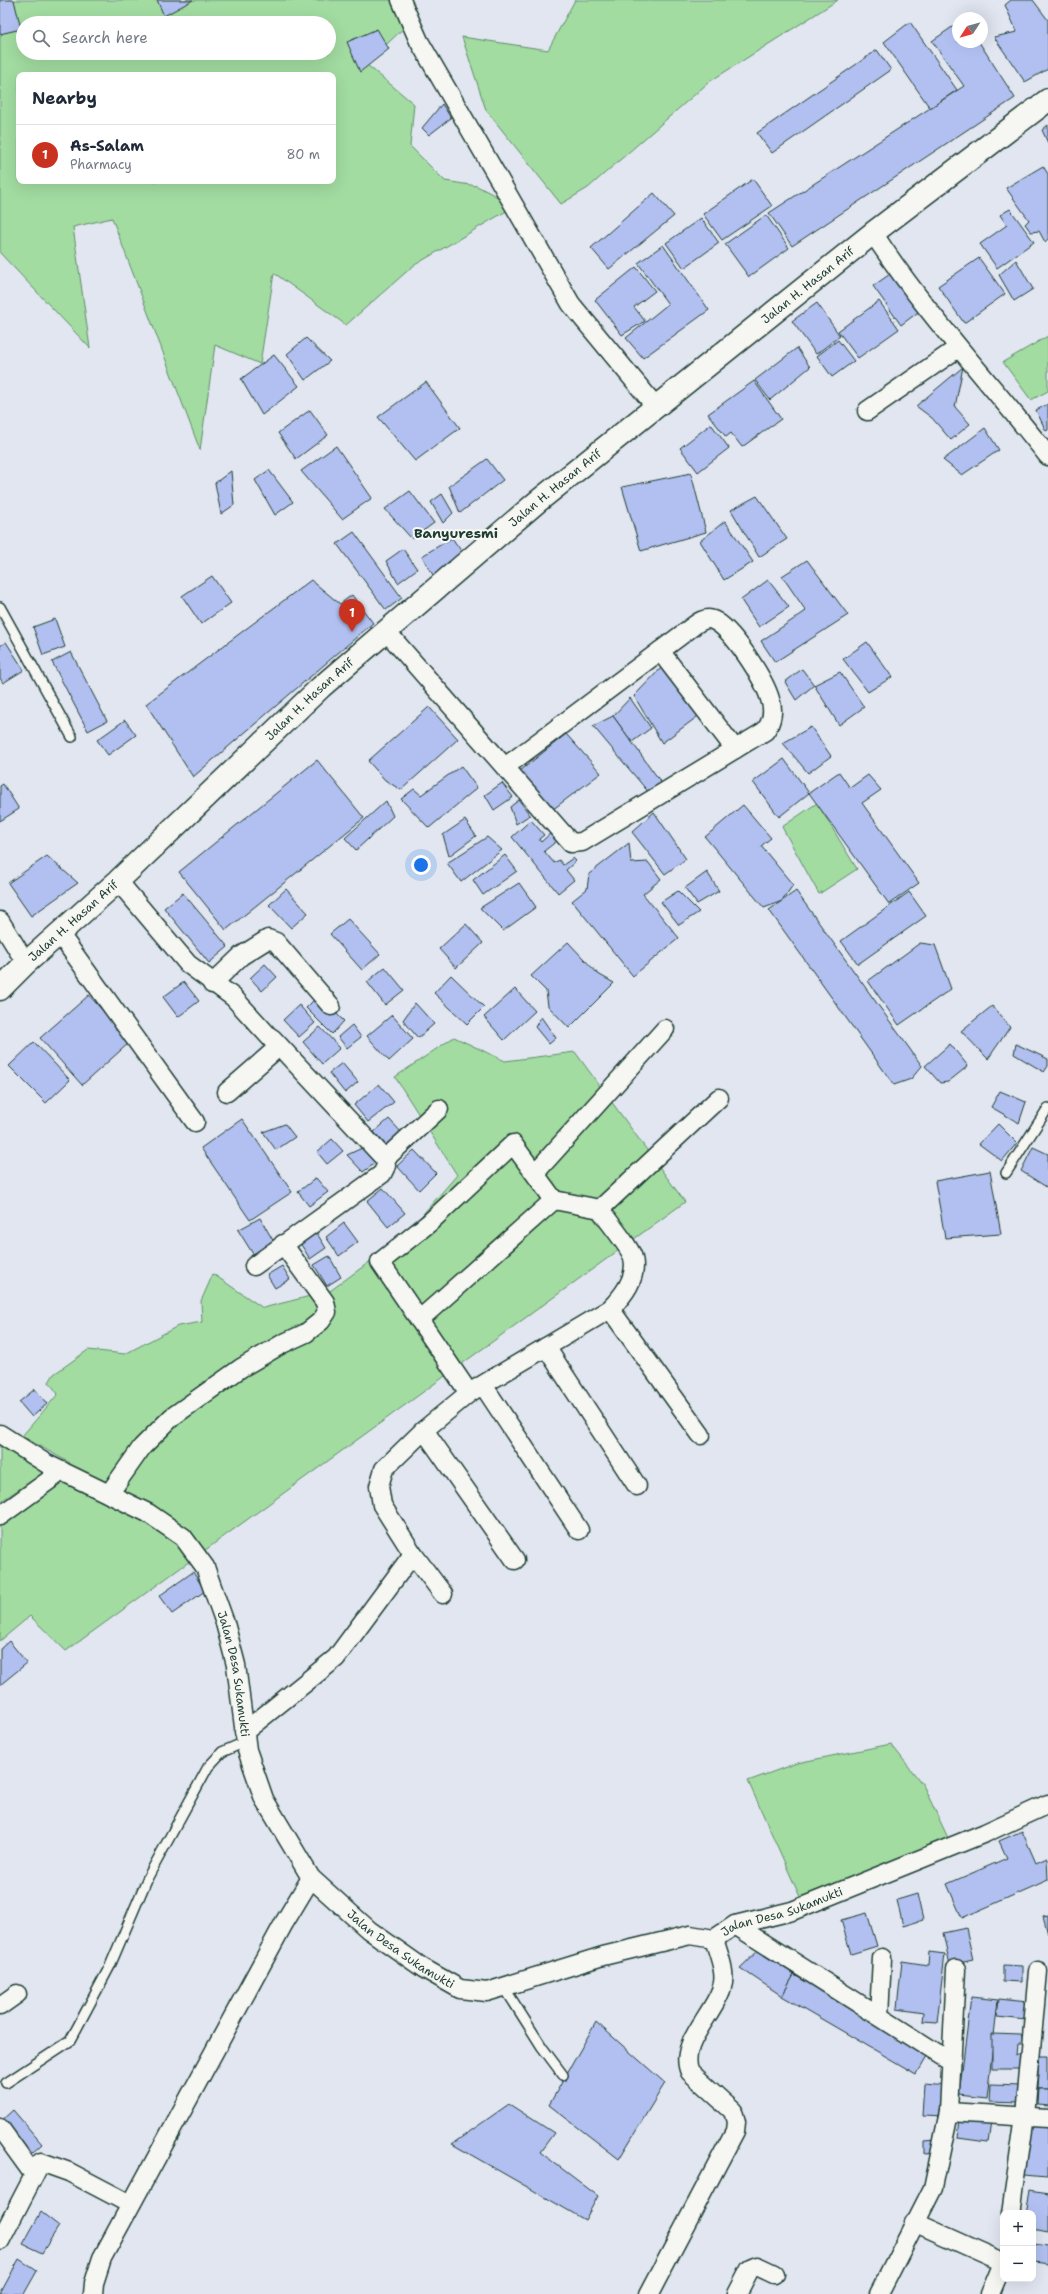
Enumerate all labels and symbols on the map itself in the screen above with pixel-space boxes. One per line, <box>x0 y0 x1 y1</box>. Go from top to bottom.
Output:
north arrow <box>952 12 988 48</box>
street label: Jalan H. Hasan Arif <box>758 243 858 327</box>
street label: Jalan H. Hasan Arif <box>506 445 605 531</box>
district label: Banyuresmi <box>414 524 498 542</box>
pin: 1 <box>339 599 365 632</box>
street label: Jalan H. Hasan Arif <box>262 654 357 744</box>
your location <box>411 855 431 875</box>
street label: Jalan H. Hasan Arif <box>25 876 122 965</box>
street label: Jalan Desa Sukamukti <box>213 1609 253 1738</box>
street label: Jalan Desa Sukamukti <box>718 1883 845 1940</box>
street label: Jalan Desa Sukamukti <box>344 1906 457 1992</box>

